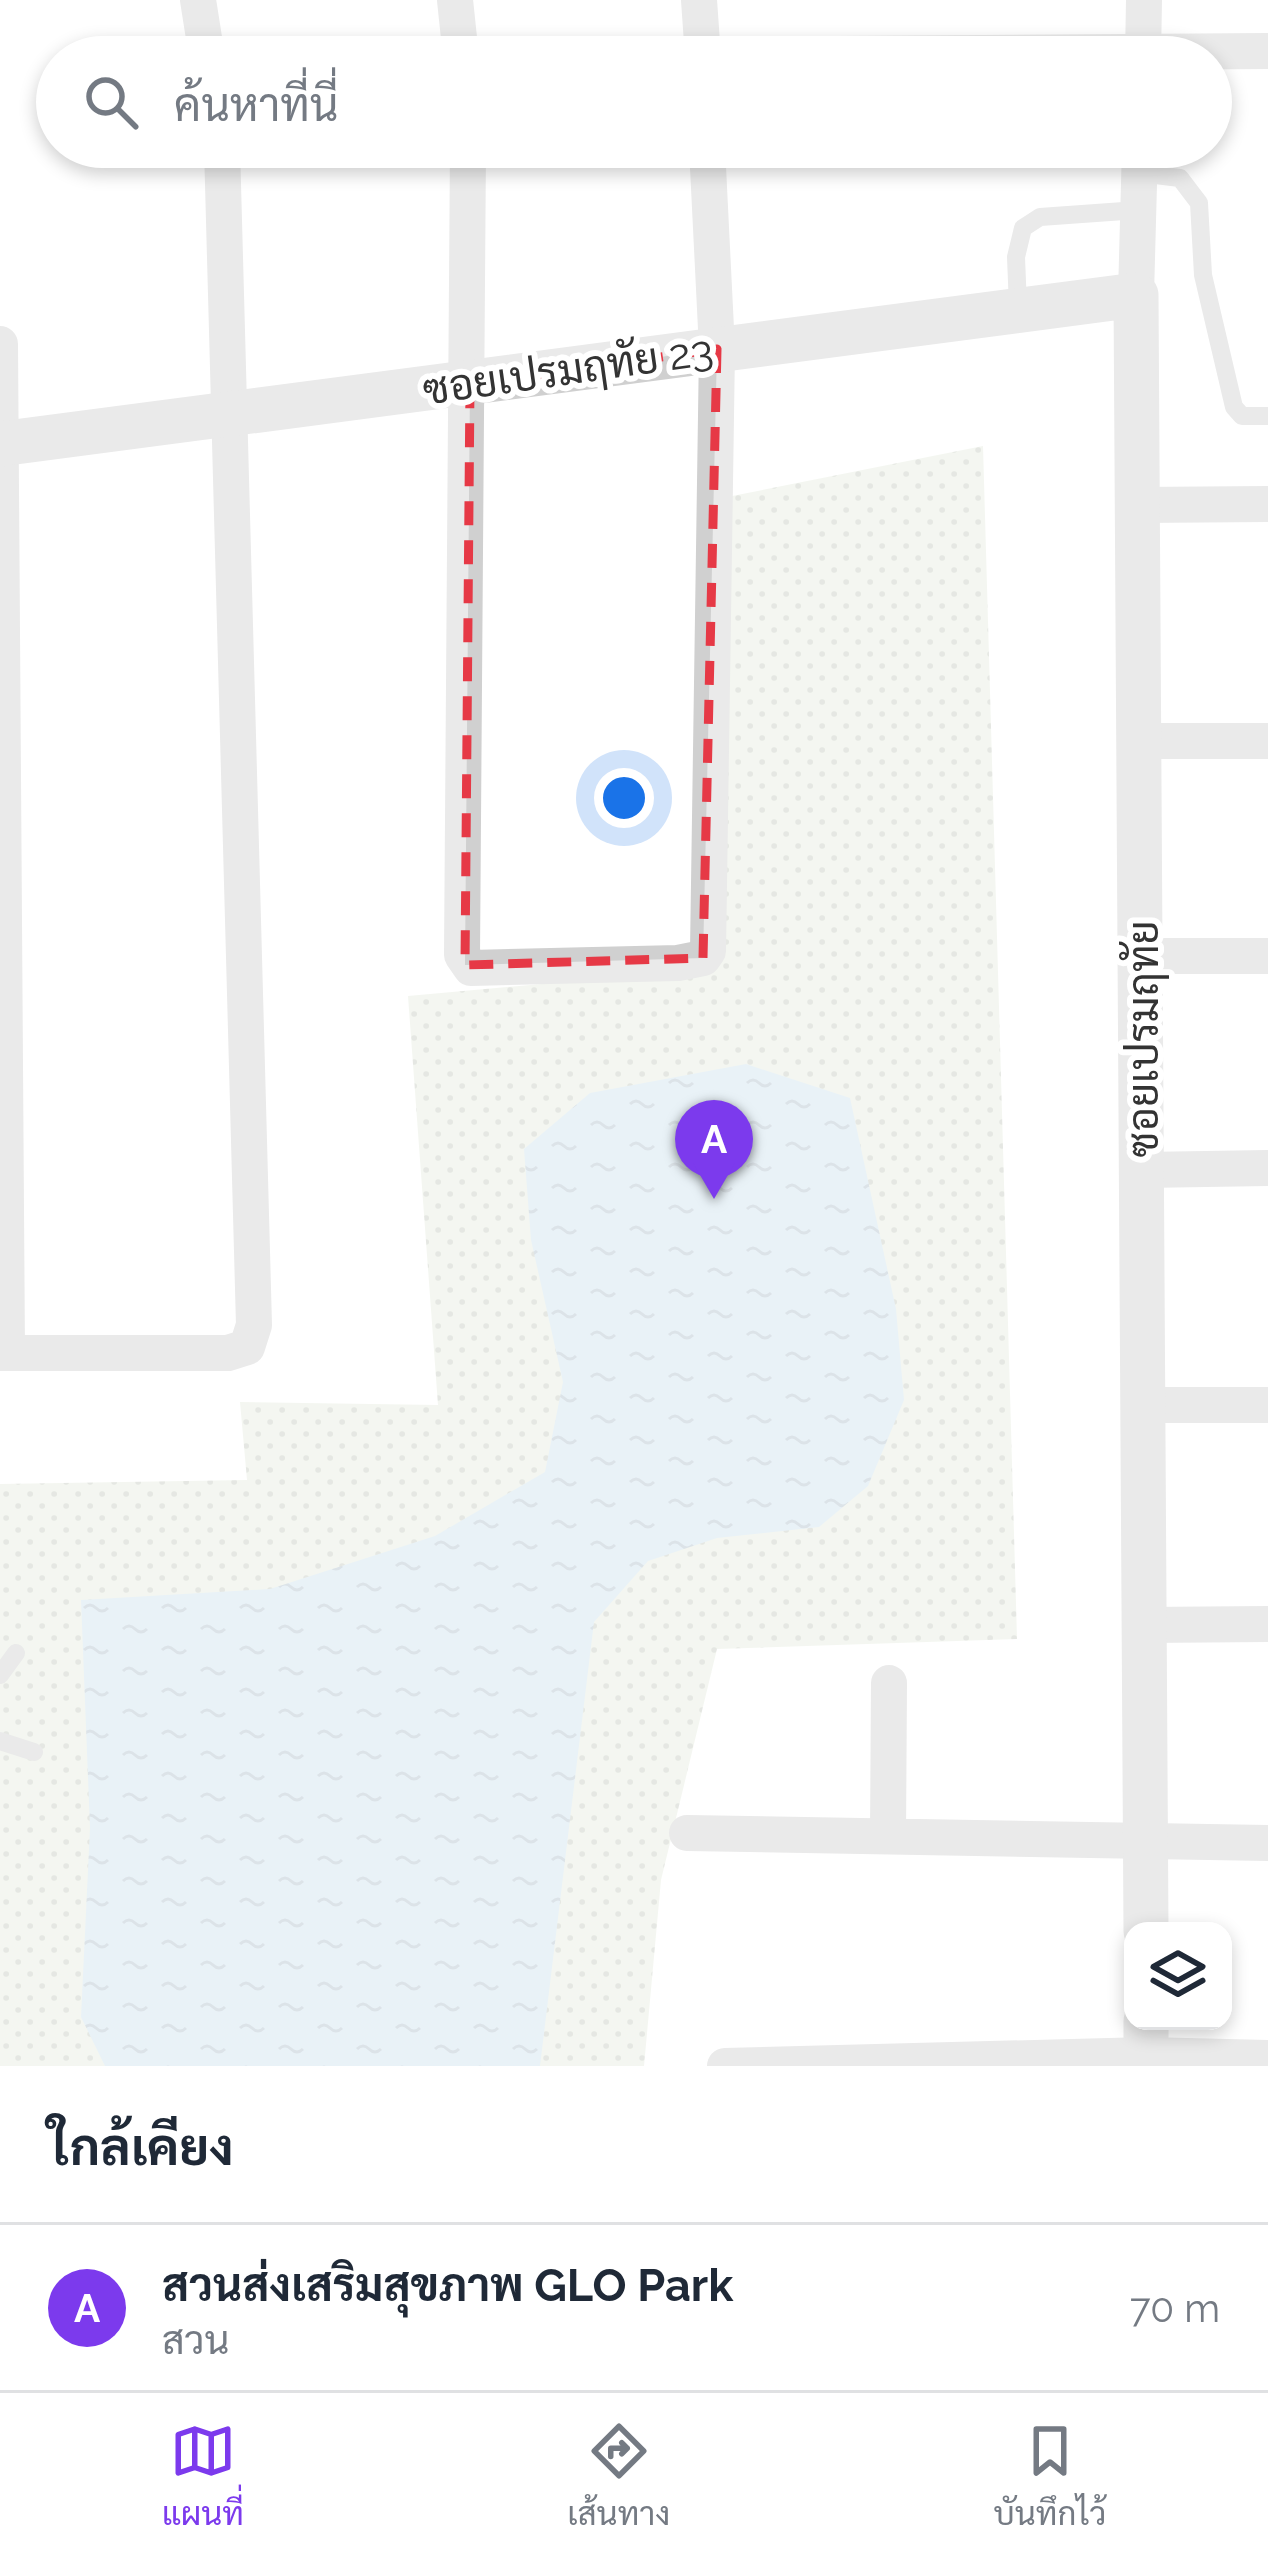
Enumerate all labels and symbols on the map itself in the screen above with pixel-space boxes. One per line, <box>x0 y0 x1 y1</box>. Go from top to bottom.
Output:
street label: ซอยเปรมฤทัย 23 <box>420 325 716 416</box>
your location <box>594 768 654 828</box>
street label: ซอยเปรมฤทัย <box>1119 920 1169 1158</box>
pin: A <box>675 1100 753 1199</box>

